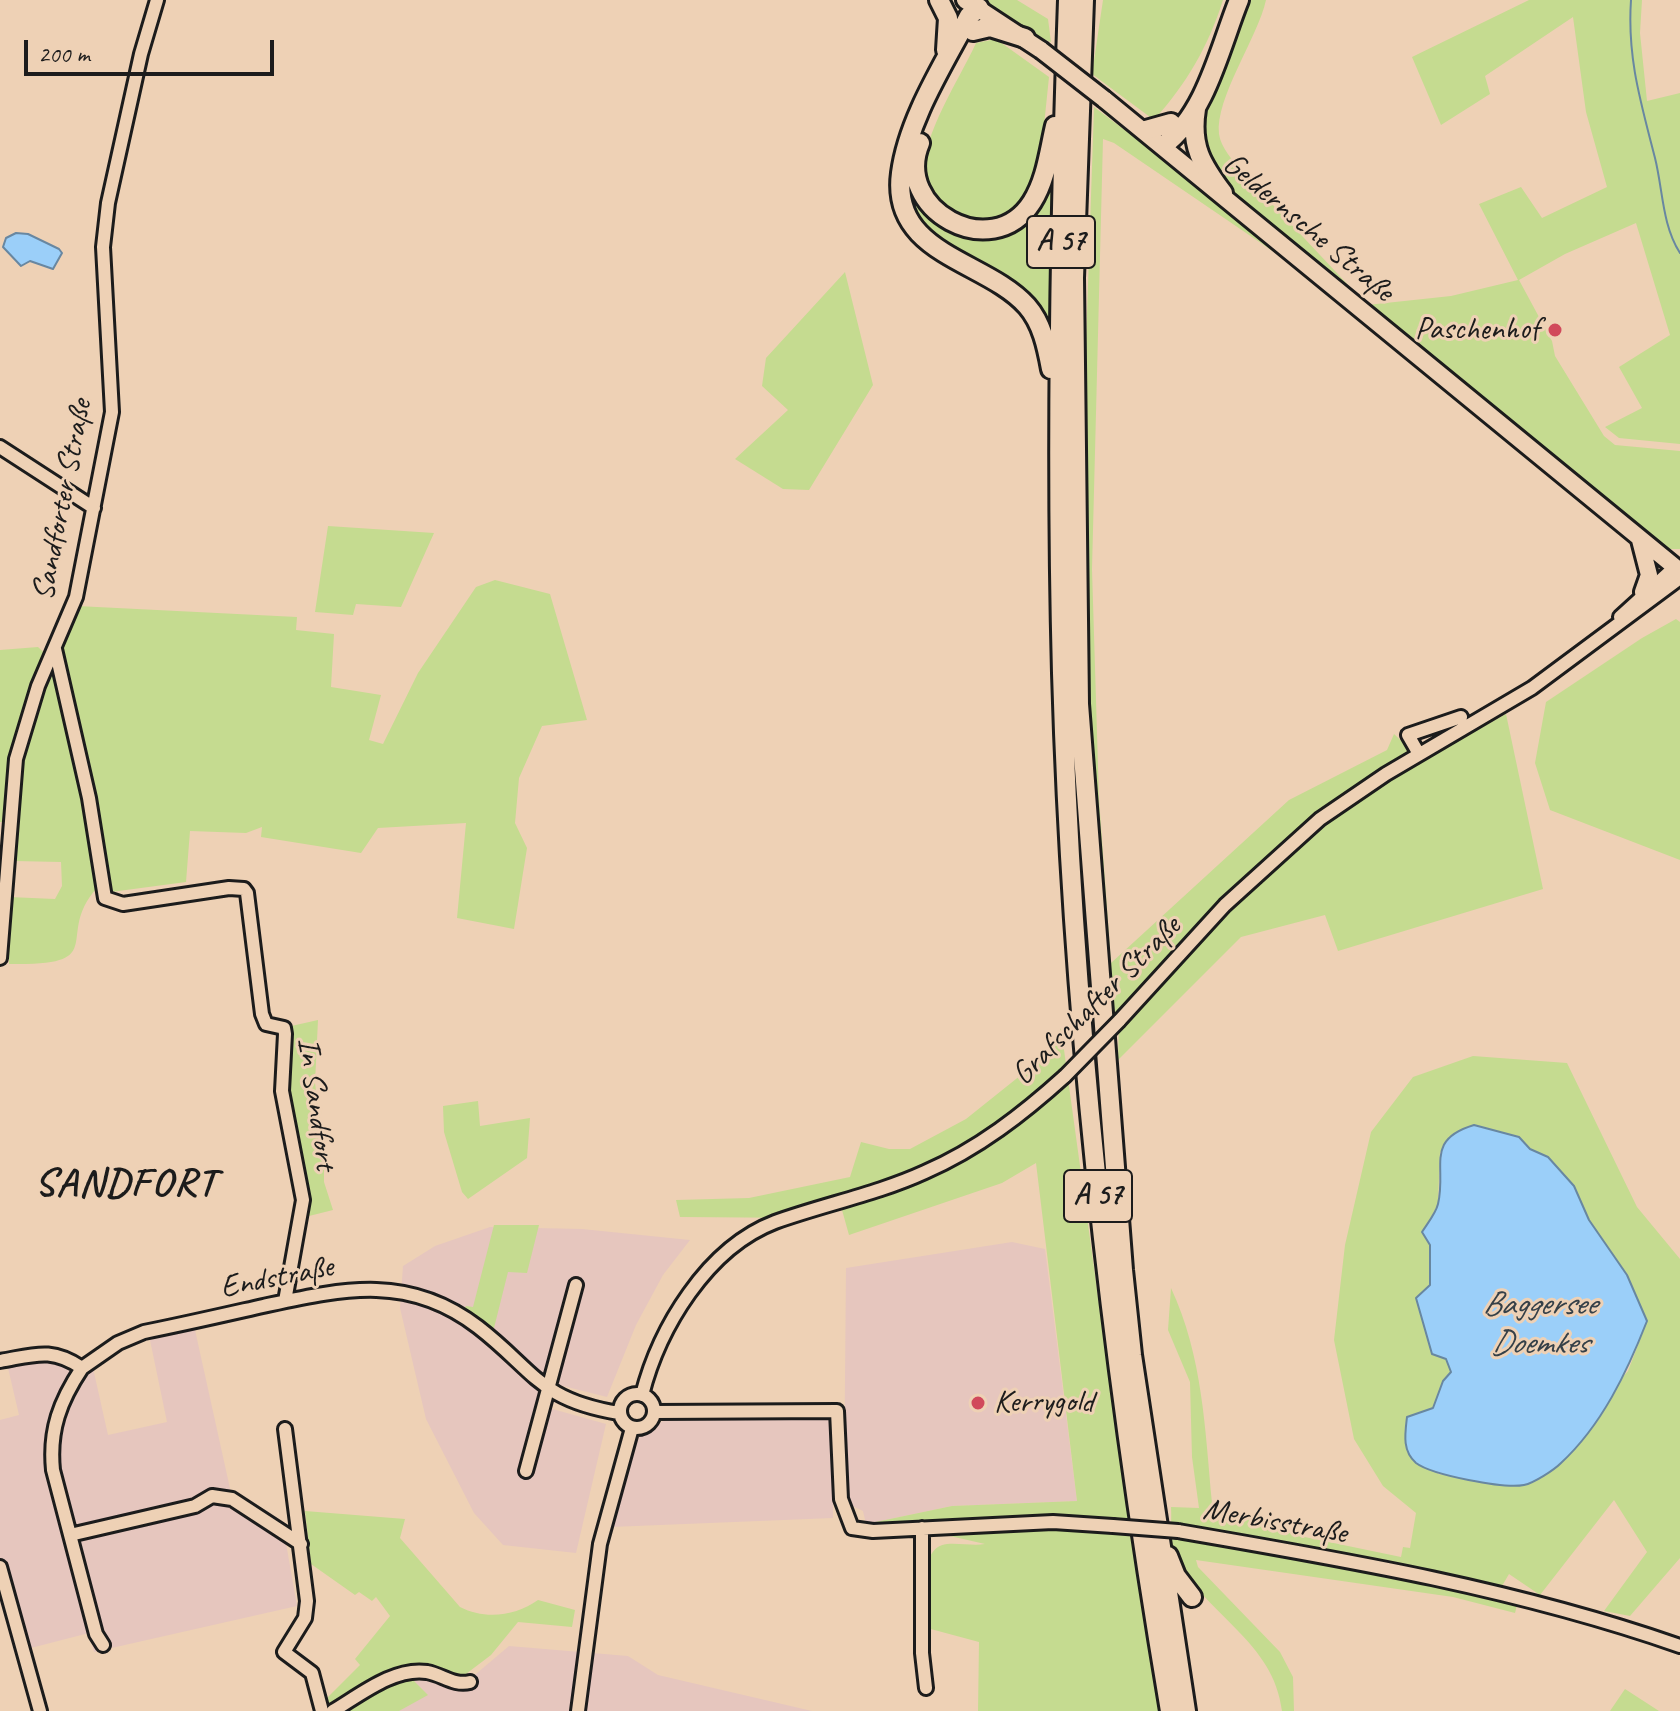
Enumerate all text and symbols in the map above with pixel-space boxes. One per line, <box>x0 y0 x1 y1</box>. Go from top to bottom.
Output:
scale bar <box>28 24 278 74</box>
text: 200 m <box>38 39 90 69</box>
street label: Geldernsche Straße <box>1215 145 1401 311</box>
road number: A 57 <box>1027 216 1095 268</box>
place label: Paschenhof <box>1415 311 1539 349</box>
marker: Paschenhof <box>1546 321 1564 339</box>
street label: Sandforter Straße <box>25 396 101 604</box>
street label: Grafschafter Straße <box>1004 908 1190 1094</box>
street label: In Sandfort <box>288 1035 344 1173</box>
district label: SANDFORT <box>37 1161 215 1209</box>
road number: A 57 <box>1064 1170 1132 1222</box>
street label: Endstraße <box>217 1248 337 1308</box>
water label: Baggersee Doemkes <box>1482 1285 1596 1364</box>
place label: Kerrygold <box>994 1384 1094 1422</box>
marker: Kerrygold <box>969 1394 987 1412</box>
street label: Merbisstraße <box>1200 1490 1350 1554</box>

